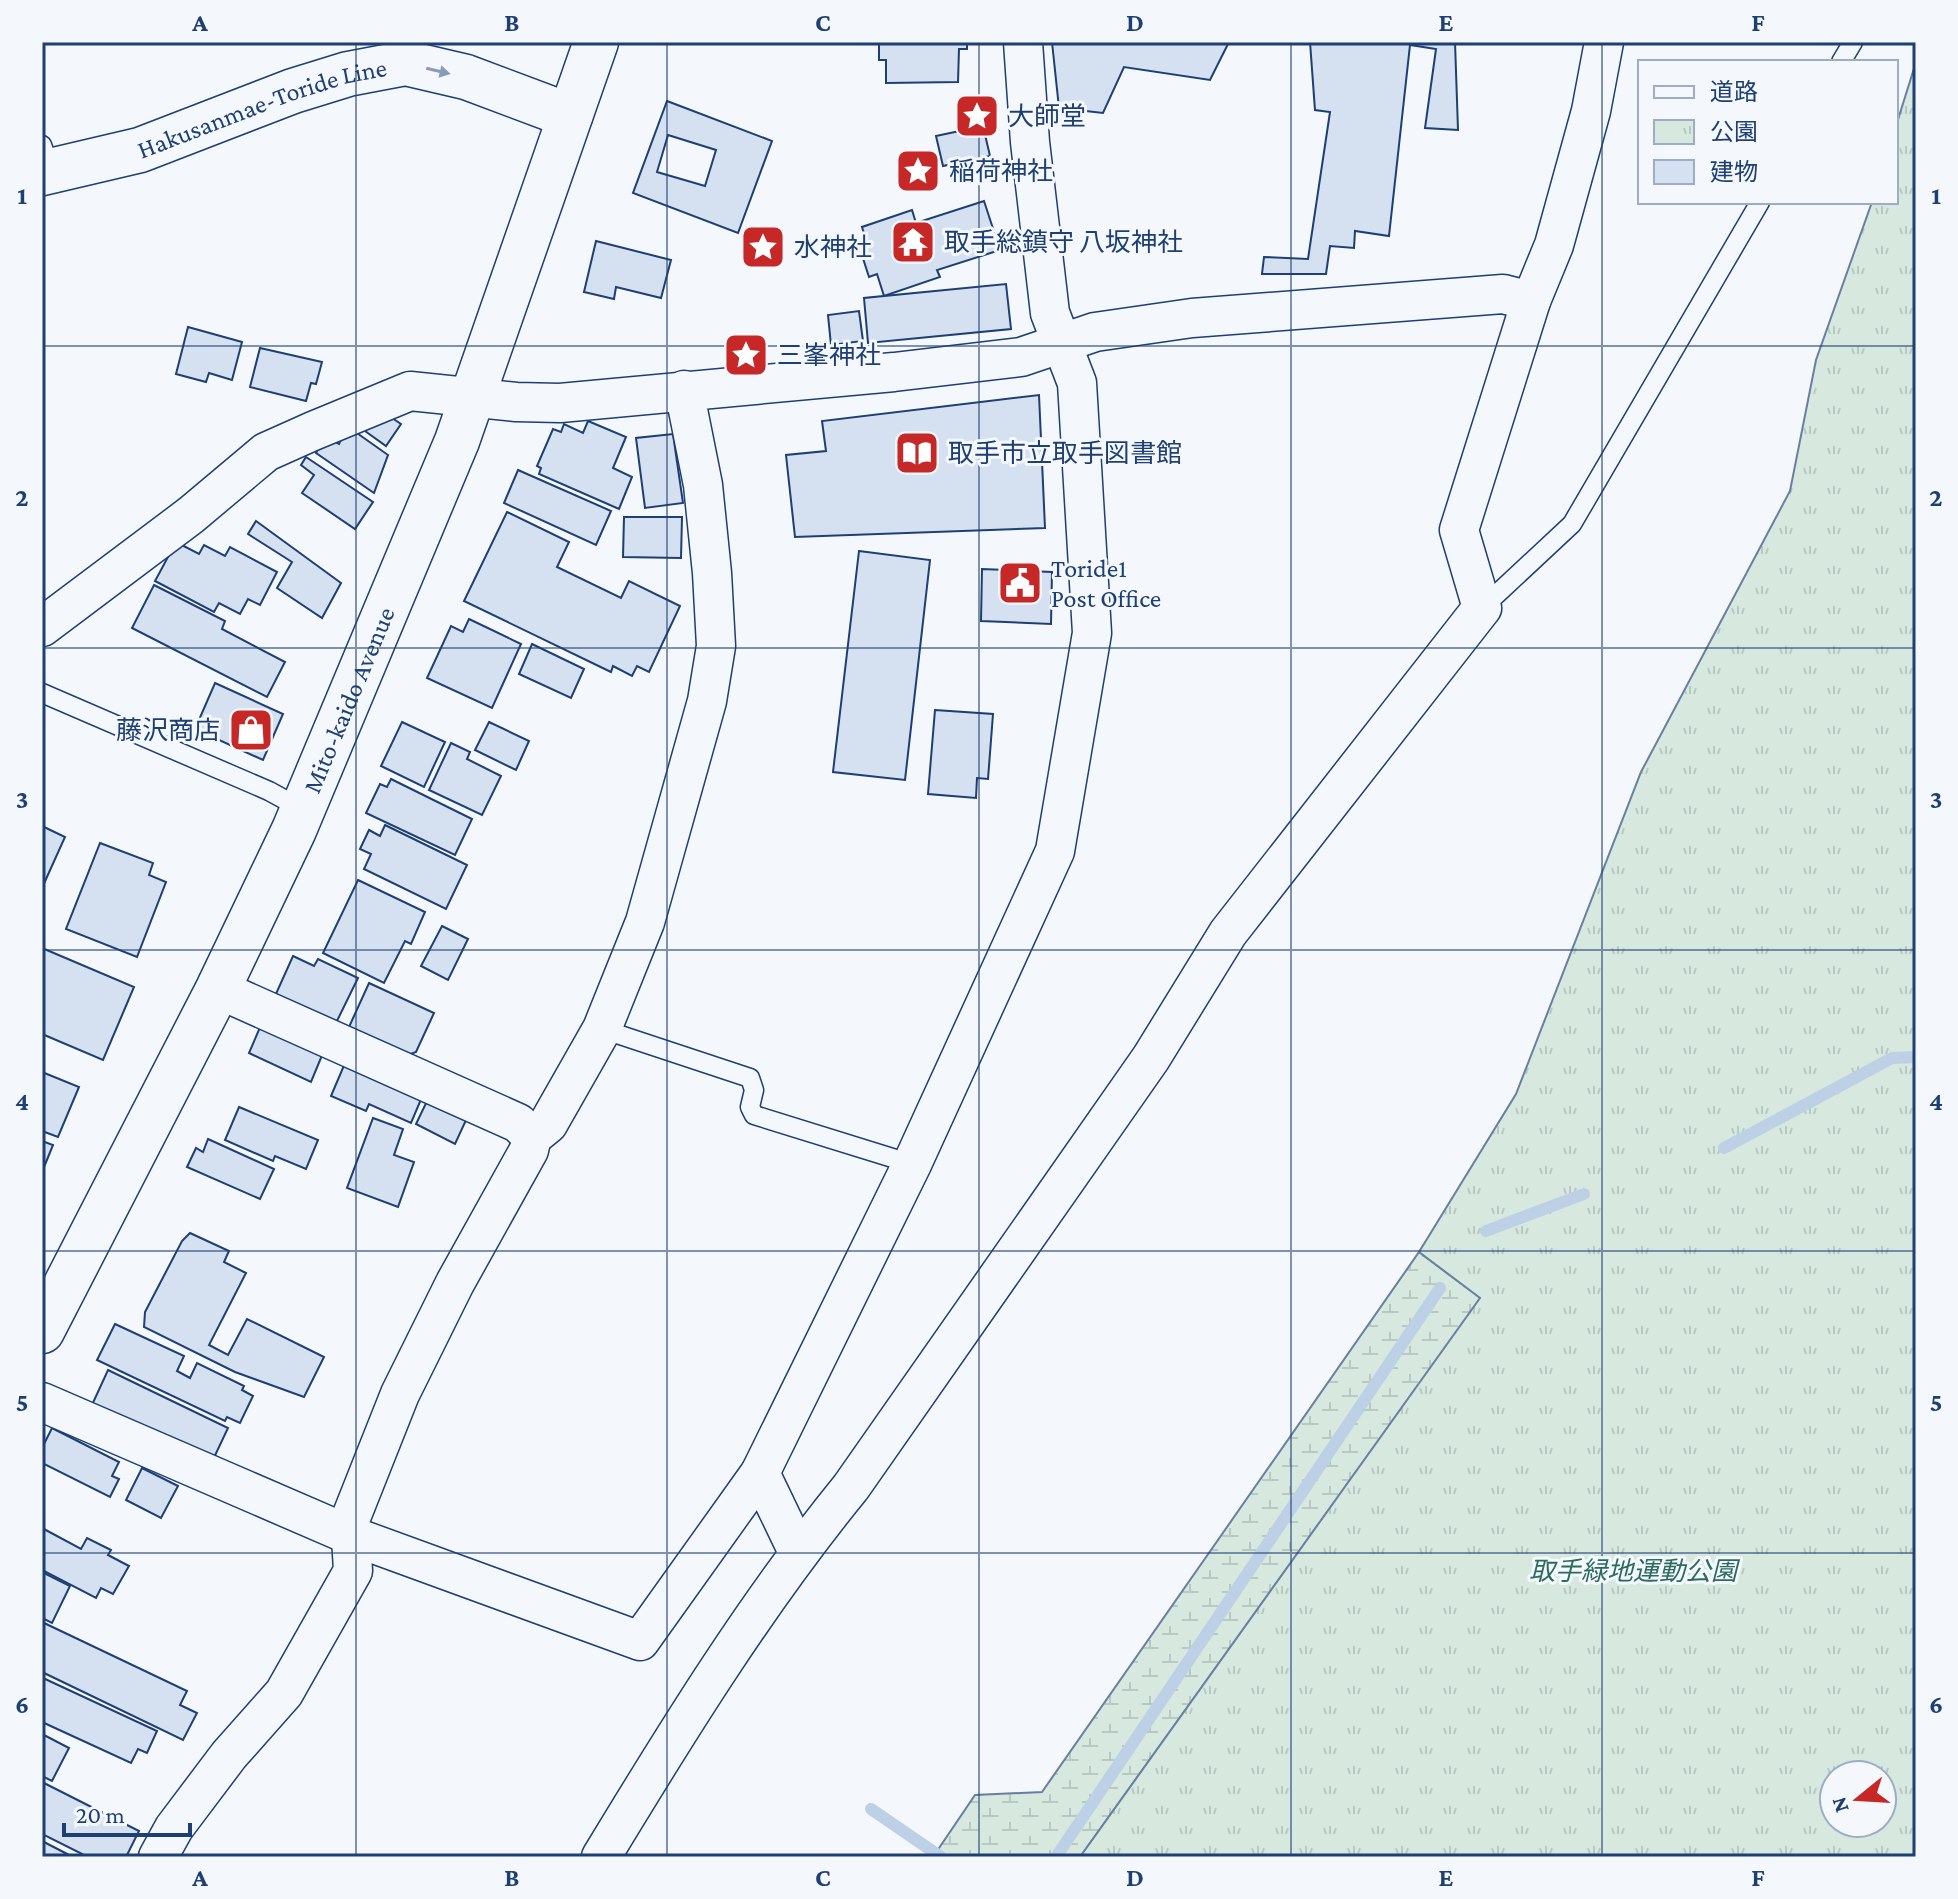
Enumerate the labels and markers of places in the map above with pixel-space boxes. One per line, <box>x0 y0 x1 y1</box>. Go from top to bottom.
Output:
place icon: 大師堂 <box>953 92 1001 140</box>
place label: 大師堂 <box>1008 102 1086 131</box>
place icon: 稲荷神社 <box>894 147 942 195</box>
place label: 稲荷神社 <box>949 157 1053 186</box>
temple icon: 取手総鎮守 八坂神社 <box>889 218 937 266</box>
place icon: 水神社 <box>739 223 787 271</box>
place label: 取手総鎮守 八坂神社 <box>944 228 1183 257</box>
place label: 水神社 <box>794 233 872 262</box>
place icon: 三峯神社 <box>722 331 770 379</box>
place label: 三峯神社 <box>777 341 881 370</box>
library icon: 取手市立取手図書館 <box>893 429 941 477</box>
place label: 取手市立取手図書館 <box>948 439 1182 468</box>
place label: Toride1 Post Office <box>1051 554 1161 613</box>
public building icon: Toride1 Post Office <box>996 559 1044 607</box>
shop icon: 藤沢商店 <box>227 706 275 754</box>
place label: 藤沢商店 <box>116 716 220 745</box>

